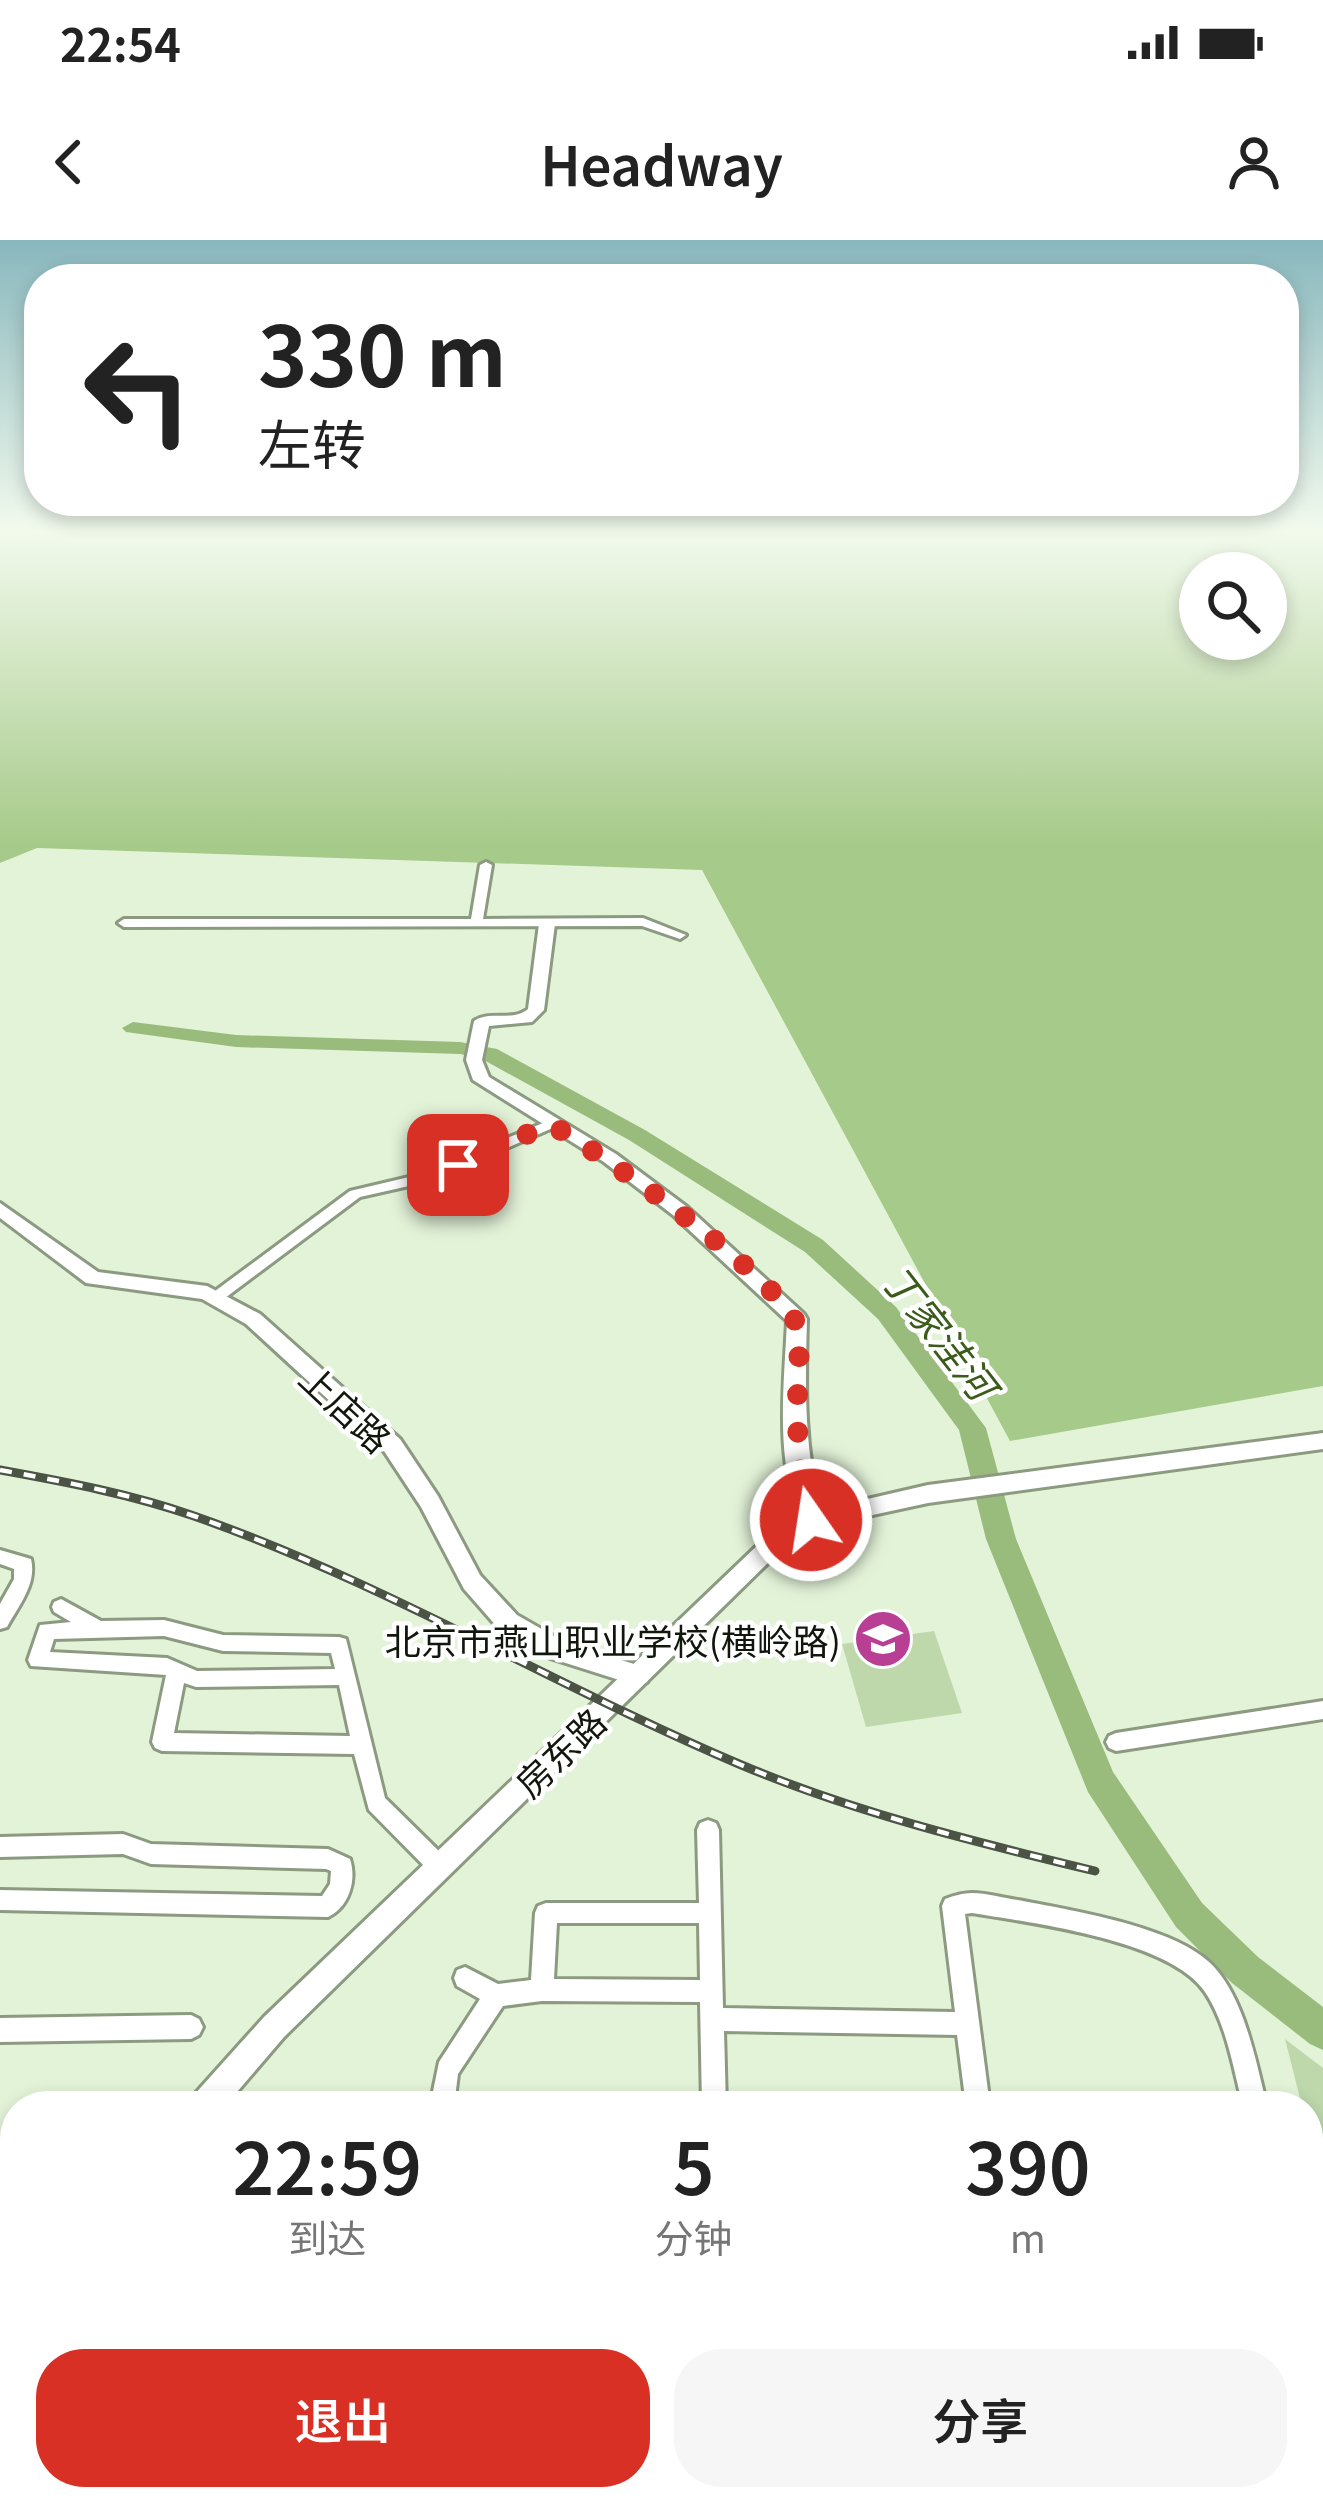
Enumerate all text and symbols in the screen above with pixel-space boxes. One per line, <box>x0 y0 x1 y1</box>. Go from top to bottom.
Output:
text: 22:54 <box>60 10 181 75</box>
text: Headway <box>540 123 783 202</box>
icon: back <box>36 129 102 195</box>
icon: person <box>1221 129 1287 195</box>
text: 330 m <box>258 290 507 411</box>
icon: left <box>60 312 216 468</box>
text: 左转 <box>258 402 366 481</box>
map controls <box>1179 552 1287 660</box>
button: search <box>1179 552 1287 660</box>
pin <box>407 1114 509 1216</box>
icon: arrive <box>425 1132 491 1198</box>
water label: 丁家洼河 <box>871 1252 1015 1415</box>
street label: 上店路 <box>290 1351 404 1463</box>
position arrow <box>748 1457 874 1583</box>
school or university icon: 北京市燕山职业学校(横岭路) <box>852 1608 914 1670</box>
place label: 北京市燕山职业学校(横岭路) <box>385 1613 841 1665</box>
street label: 房东路 <box>502 1695 616 1807</box>
text: 22:59 <box>233 2111 422 2216</box>
text: 5 <box>673 2111 714 2216</box>
text: 390 <box>965 2111 1090 2216</box>
text: 到达 <box>288 2208 366 2264</box>
text: 分钟 <box>655 2208 733 2264</box>
text: m <box>1010 2208 1046 2264</box>
button: 退出 <box>36 2349 650 2487</box>
button: 分享 <box>674 2349 1287 2487</box>

